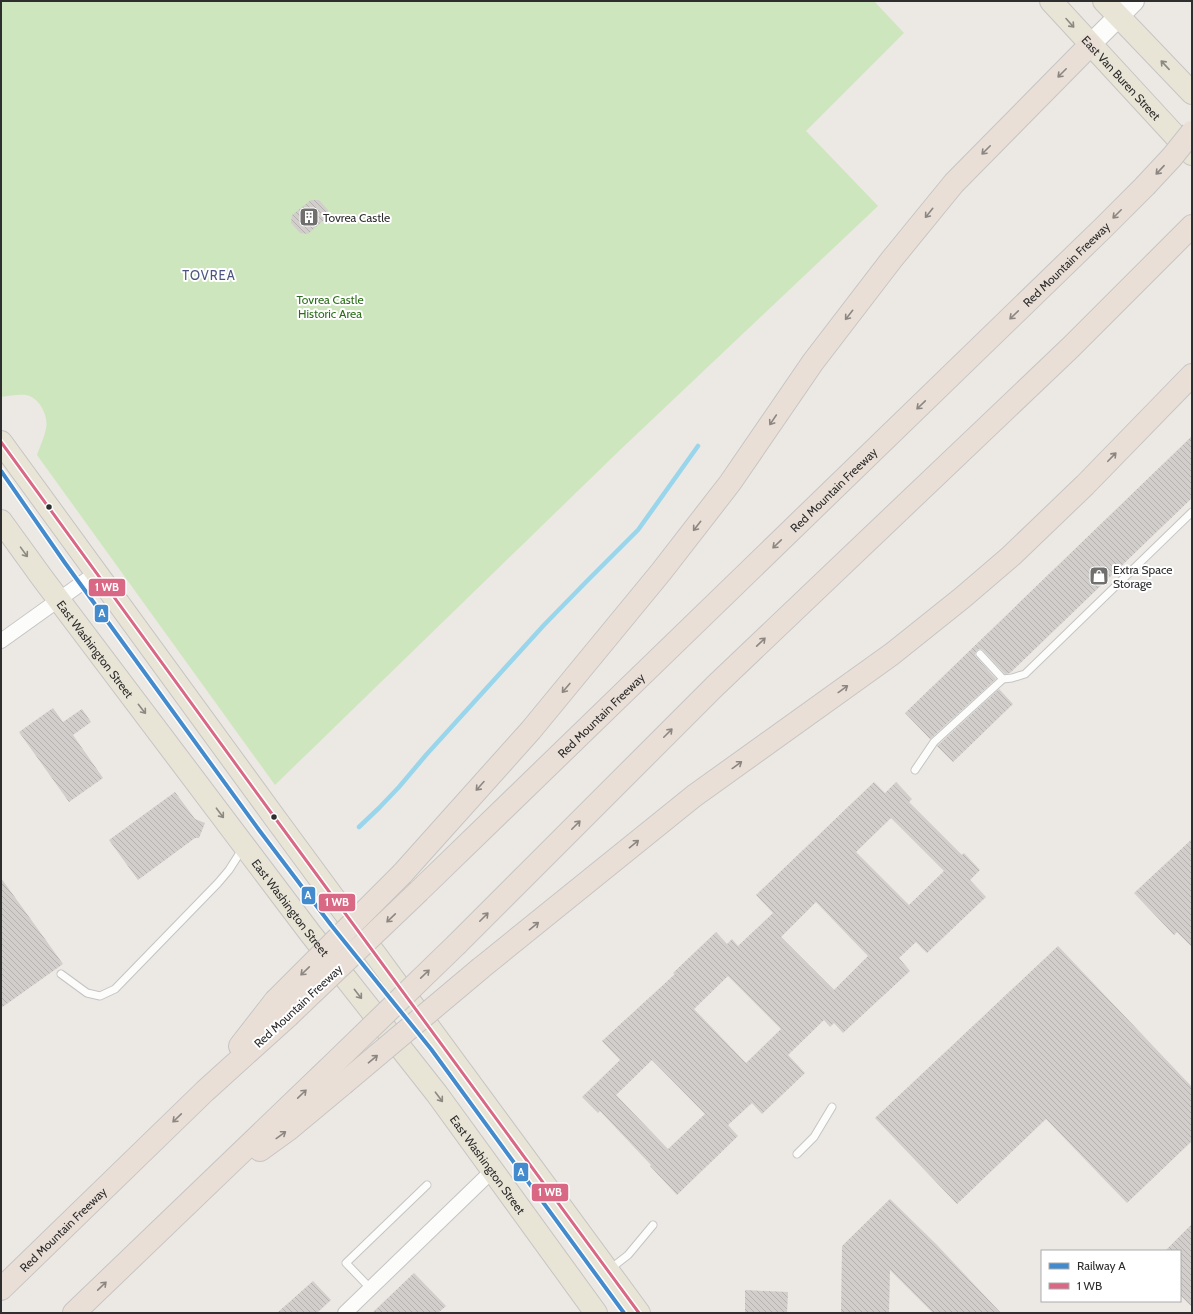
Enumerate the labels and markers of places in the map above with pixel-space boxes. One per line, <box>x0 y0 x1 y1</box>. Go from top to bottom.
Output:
building icon: Tovrea Castle <box>298 206 320 228</box>
place label: Tovrea Castle <box>323 210 390 225</box>
unlabelled marker <box>44 502 54 512</box>
place label: Extra Space Storage <box>1113 562 1172 591</box>
shop icon: Extra Space Storage <box>1088 565 1110 587</box>
unlabelled marker <box>269 812 279 822</box>

